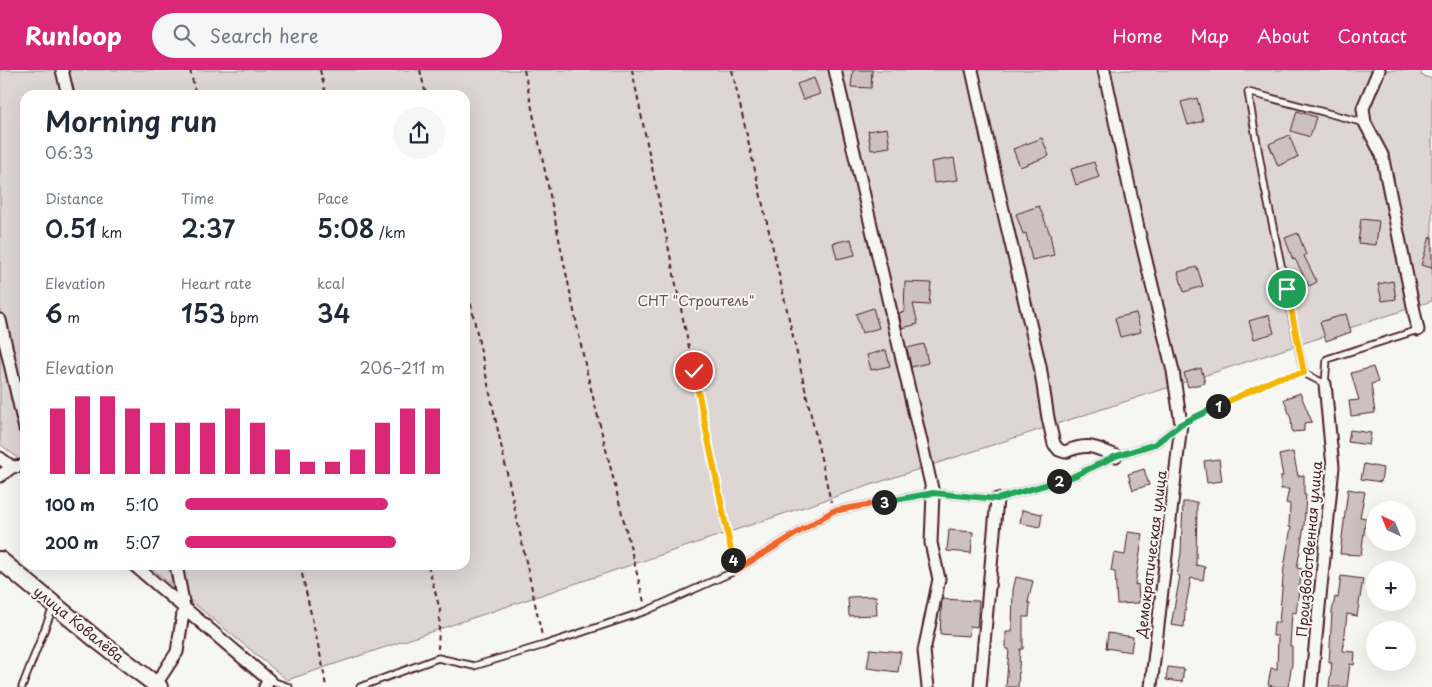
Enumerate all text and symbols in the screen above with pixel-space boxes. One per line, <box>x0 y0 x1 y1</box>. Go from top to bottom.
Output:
search box <box>152 13 502 58</box>
text: Runloop <box>25 17 122 53</box>
icon: search <box>170 21 198 49</box>
text: Search here <box>210 21 318 49</box>
text: Home <box>1112 22 1162 49</box>
text: Map <box>1190 22 1229 49</box>
text: About <box>1257 22 1309 49</box>
text: Contact <box>1337 22 1407 49</box>
text: Morning run <box>45 99 217 142</box>
button: share <box>393 107 445 159</box>
text: 06:33 <box>45 140 94 164</box>
text: Distance <box>45 188 104 209</box>
text: Time <box>181 188 214 209</box>
text: Pace <box>317 188 349 209</box>
text: 0.51 <box>45 209 97 247</box>
text: 2:37 <box>181 209 235 247</box>
text: 5:08 <box>317 209 374 247</box>
text: km <box>97 222 122 243</box>
text: /km <box>374 222 406 243</box>
pin <box>1266 268 1308 310</box>
text: Elevation <box>45 273 105 294</box>
text: Heart rate <box>181 273 252 294</box>
text: kcal <box>317 273 345 294</box>
icon: arrive <box>1273 275 1301 303</box>
park label: СНТ "Строитель" <box>637 290 755 311</box>
text: 6 <box>45 294 63 332</box>
text: 153 <box>181 294 225 332</box>
text: 34 <box>317 294 350 332</box>
text: m <box>63 307 80 328</box>
text: bpm <box>225 307 259 328</box>
pin <box>673 350 715 392</box>
text: Elevation <box>45 355 114 379</box>
text: 206–211 m <box>359 355 445 379</box>
icon: check <box>680 357 708 385</box>
pin: 1 <box>1206 394 1230 418</box>
text: 1 <box>1215 396 1222 417</box>
street label: Производственная улица <box>1291 460 1327 638</box>
pin: 2 <box>1046 468 1072 494</box>
street label: Демократическая улица <box>1130 469 1172 640</box>
text: 2 <box>1055 471 1064 492</box>
pin: 3 <box>872 490 896 514</box>
text: 100 m <box>45 492 95 516</box>
text: 5:10 <box>125 492 159 516</box>
text: 3 <box>880 492 889 513</box>
north arrow <box>1366 501 1416 551</box>
map controls <box>1366 501 1416 671</box>
text: 200 m <box>45 530 99 554</box>
text: 5:07 <box>125 530 160 554</box>
pin: 4 <box>720 548 746 572</box>
text: 4 <box>729 550 738 571</box>
button: + <box>1366 561 1416 611</box>
street label: улица Ковалёва <box>29 581 129 667</box>
button: − <box>1366 621 1416 671</box>

